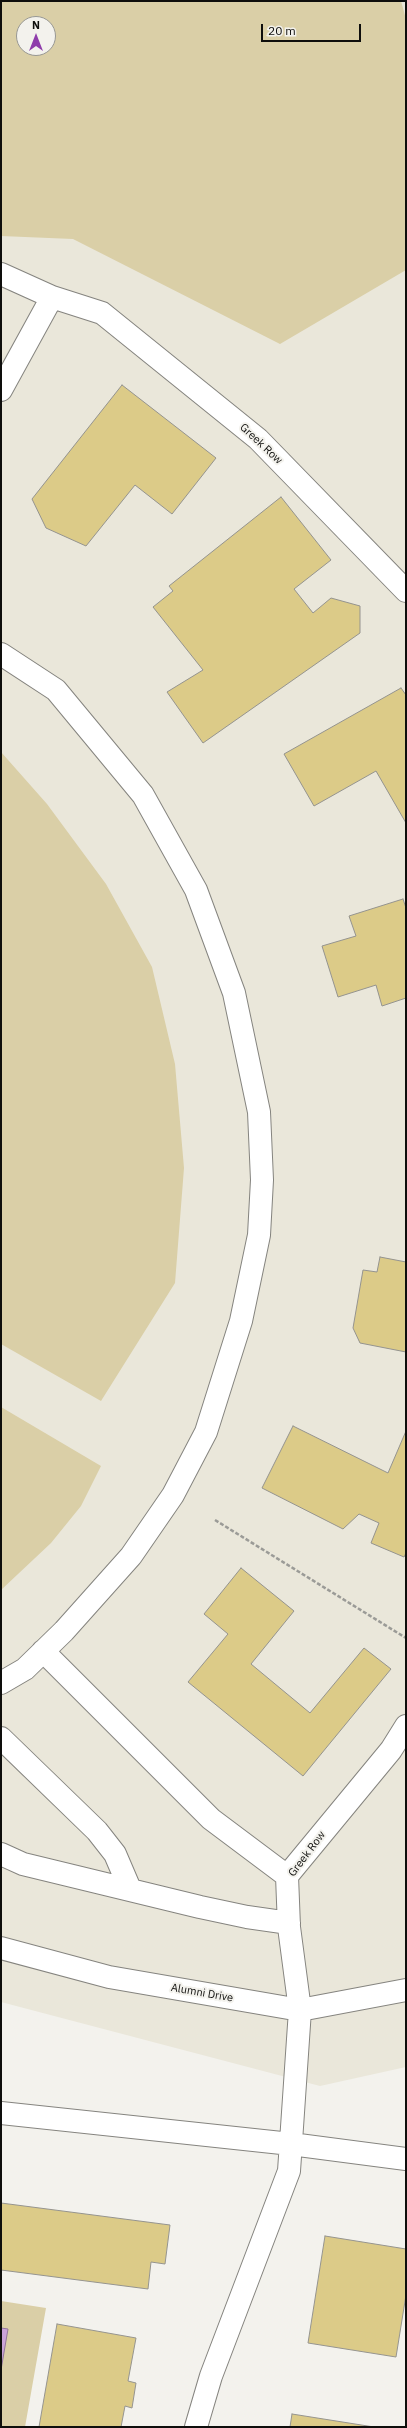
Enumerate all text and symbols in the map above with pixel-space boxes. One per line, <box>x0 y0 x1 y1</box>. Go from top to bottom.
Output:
north arrow <box>16 16 56 56</box>
scale bar <box>263 16 363 42</box>
text: N <box>32 18 40 32</box>
text: 20 m <box>268 23 296 38</box>
street label: Greek Row <box>237 421 285 467</box>
street label: Greek Row <box>286 1829 328 1879</box>
street label: Alumni Drive <box>170 1981 234 2005</box>

